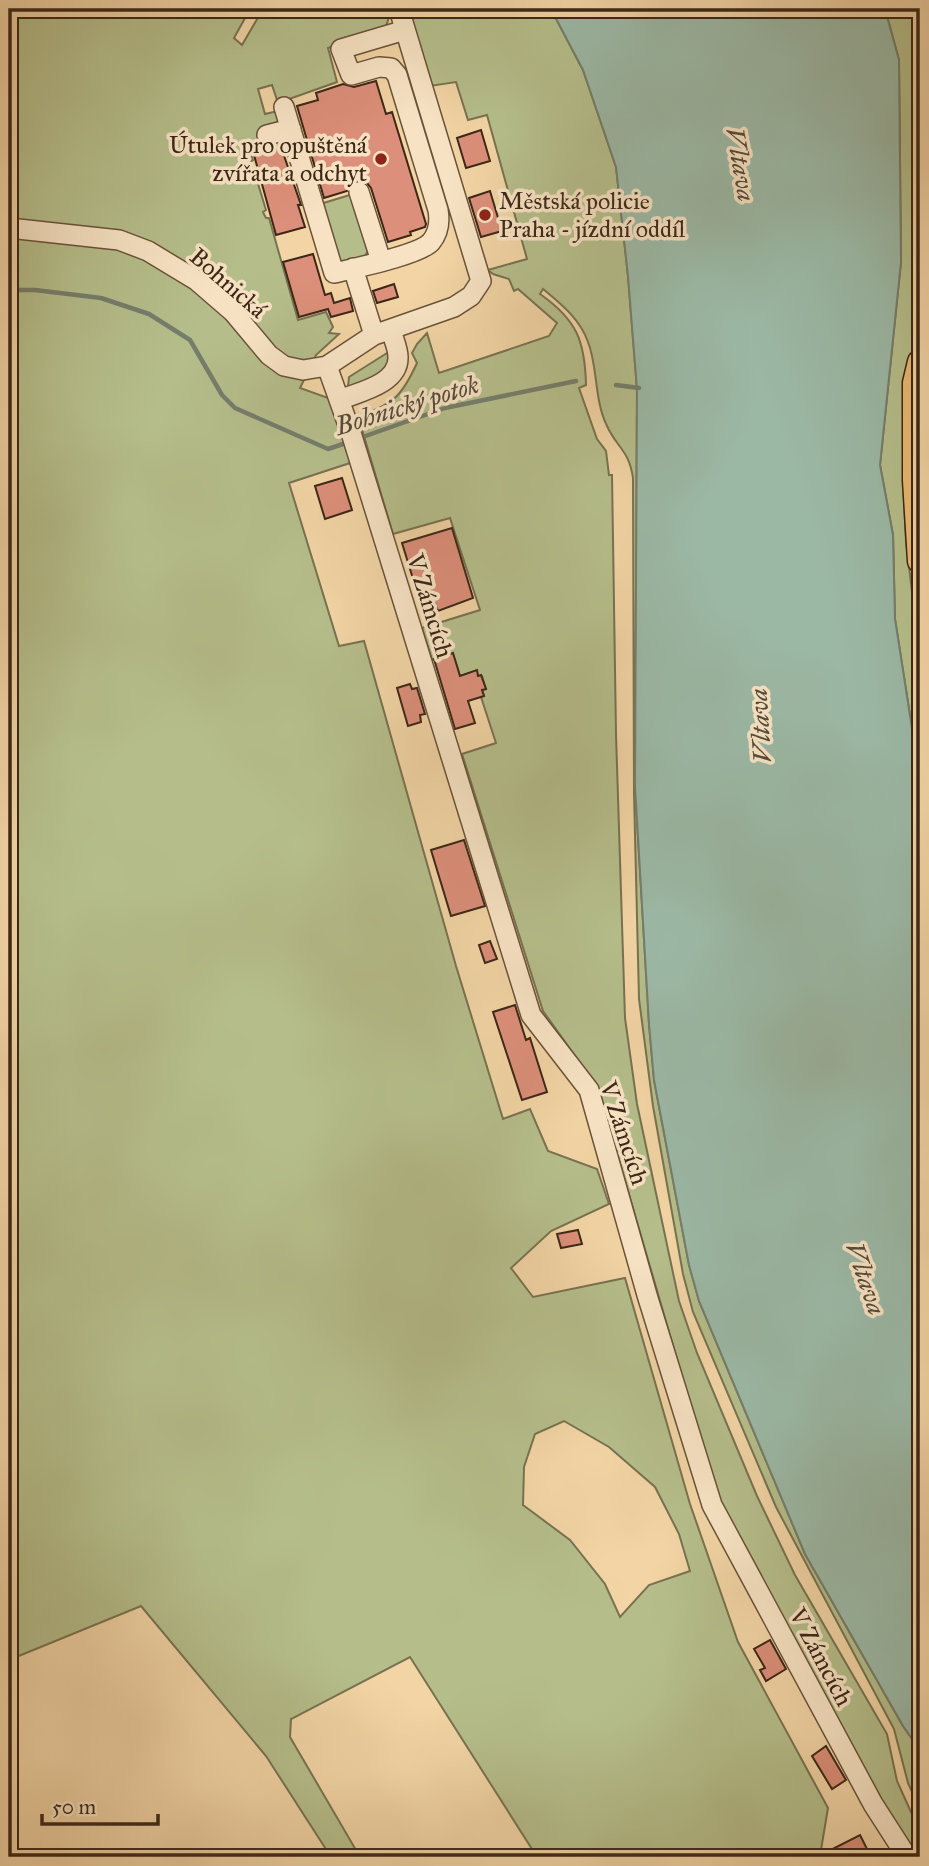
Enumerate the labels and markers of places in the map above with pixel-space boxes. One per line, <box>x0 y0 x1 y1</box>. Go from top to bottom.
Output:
place label: Útulek pro opuštěná zvířata a odchyt <box>169 130 368 188</box>
marker: Útulek pro opuštěná zvířata a odchyt <box>373 151 389 167</box>
place label: Městská policie Praha - jízdní oddíl <box>499 186 686 244</box>
marker: Městská policie Praha - jízdní oddíl <box>477 207 493 223</box>

